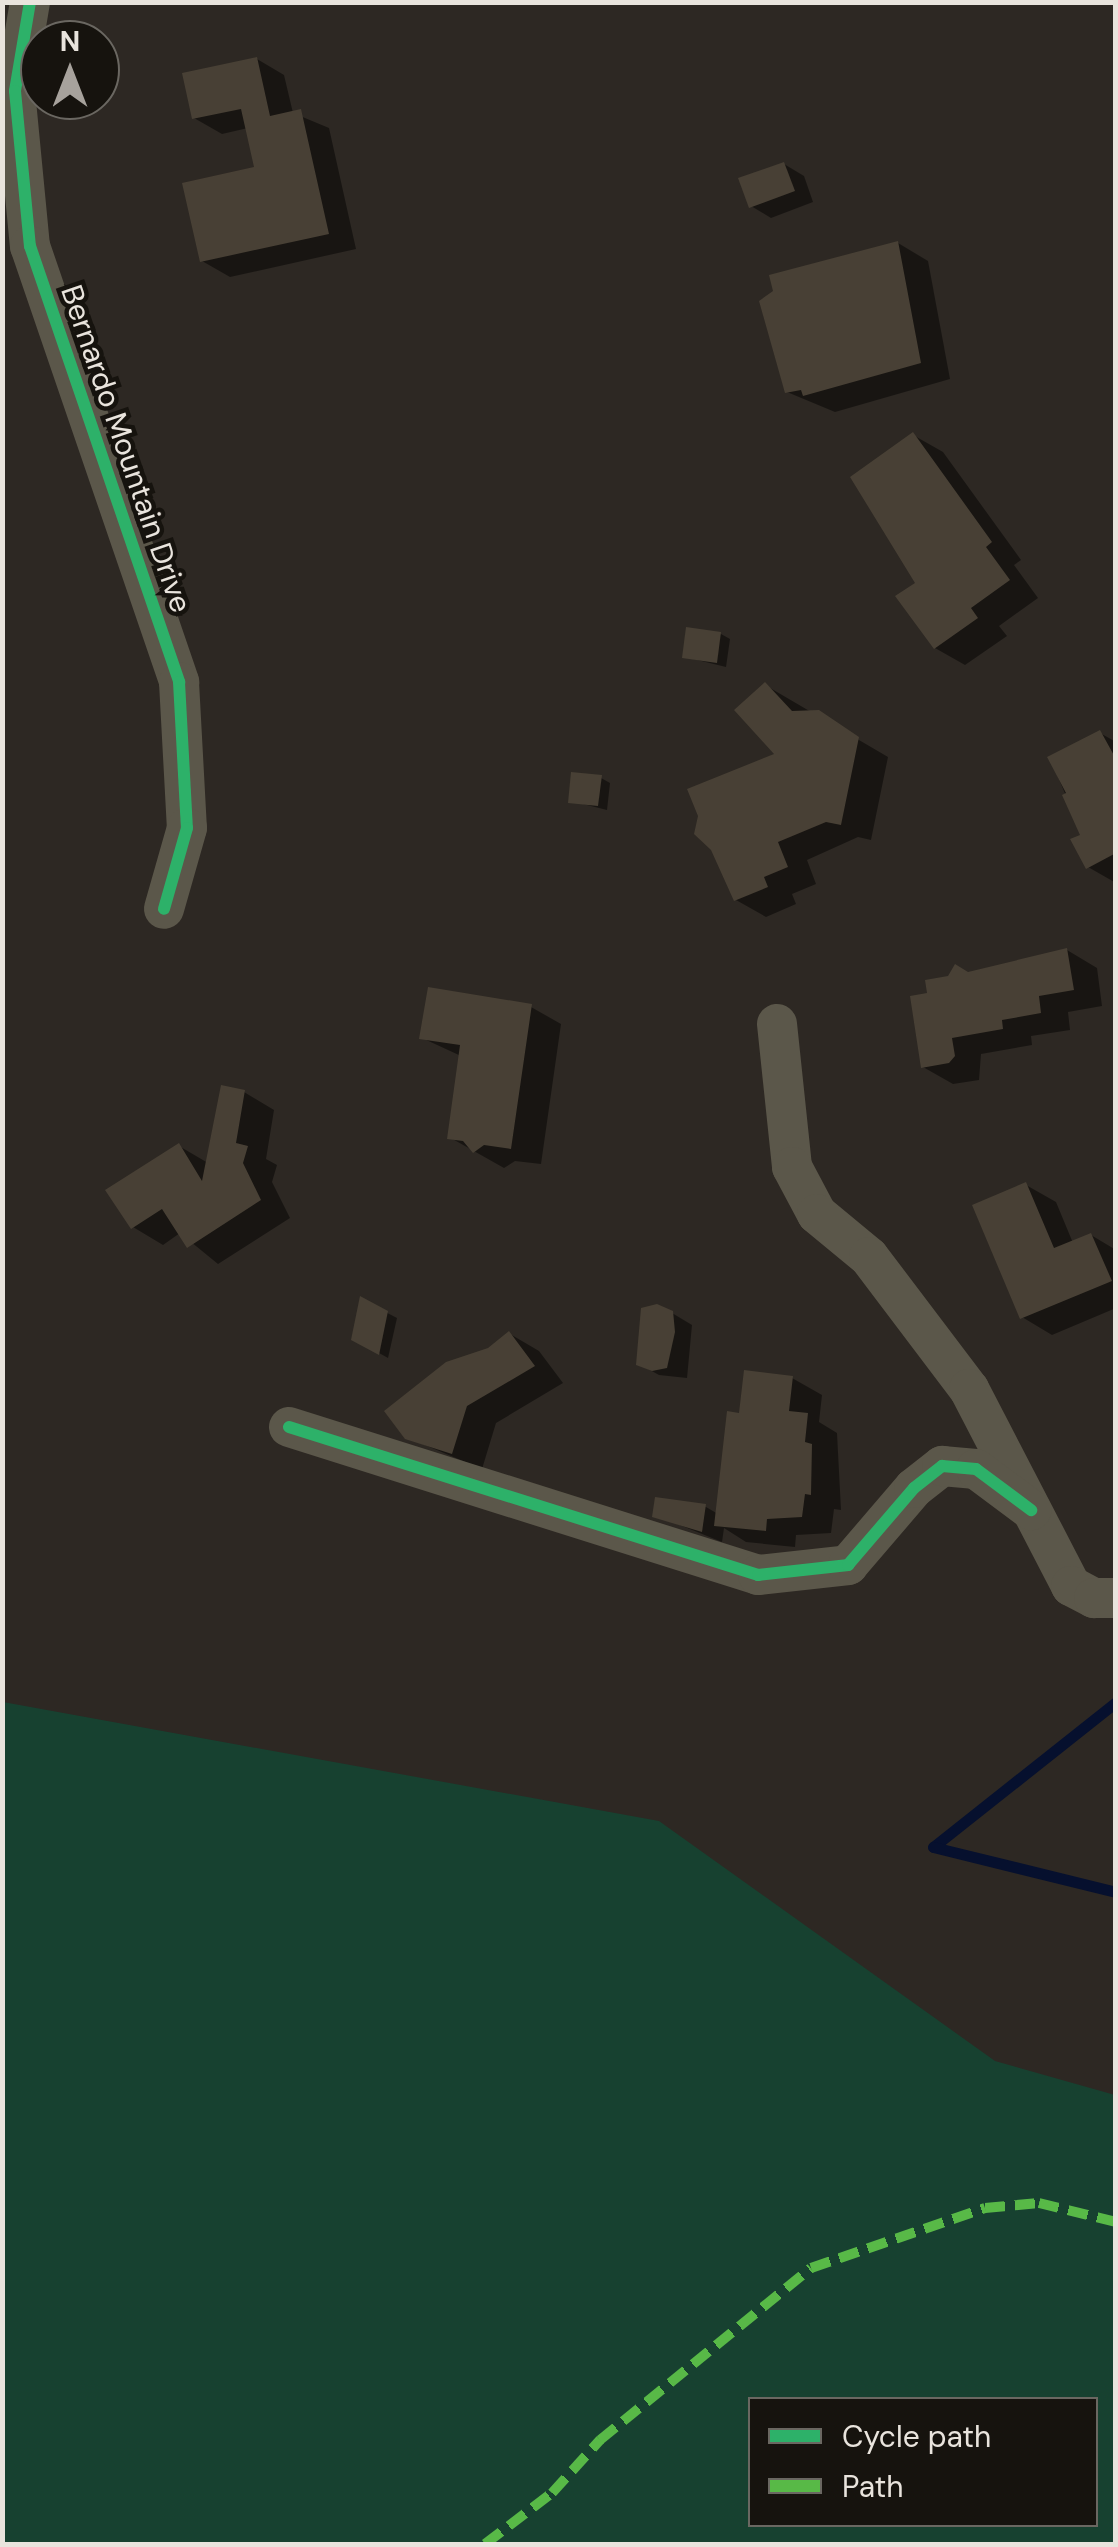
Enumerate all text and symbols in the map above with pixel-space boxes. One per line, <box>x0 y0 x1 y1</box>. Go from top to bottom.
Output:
north arrow <box>20 20 120 120</box>
text: N <box>60 23 80 60</box>
street label: Bernardo Mountain Drive <box>53 281 199 617</box>
legend <box>748 2397 1098 2527</box>
text: Cycle path <box>842 2417 991 2456</box>
text: Path <box>842 2467 904 2506</box>

